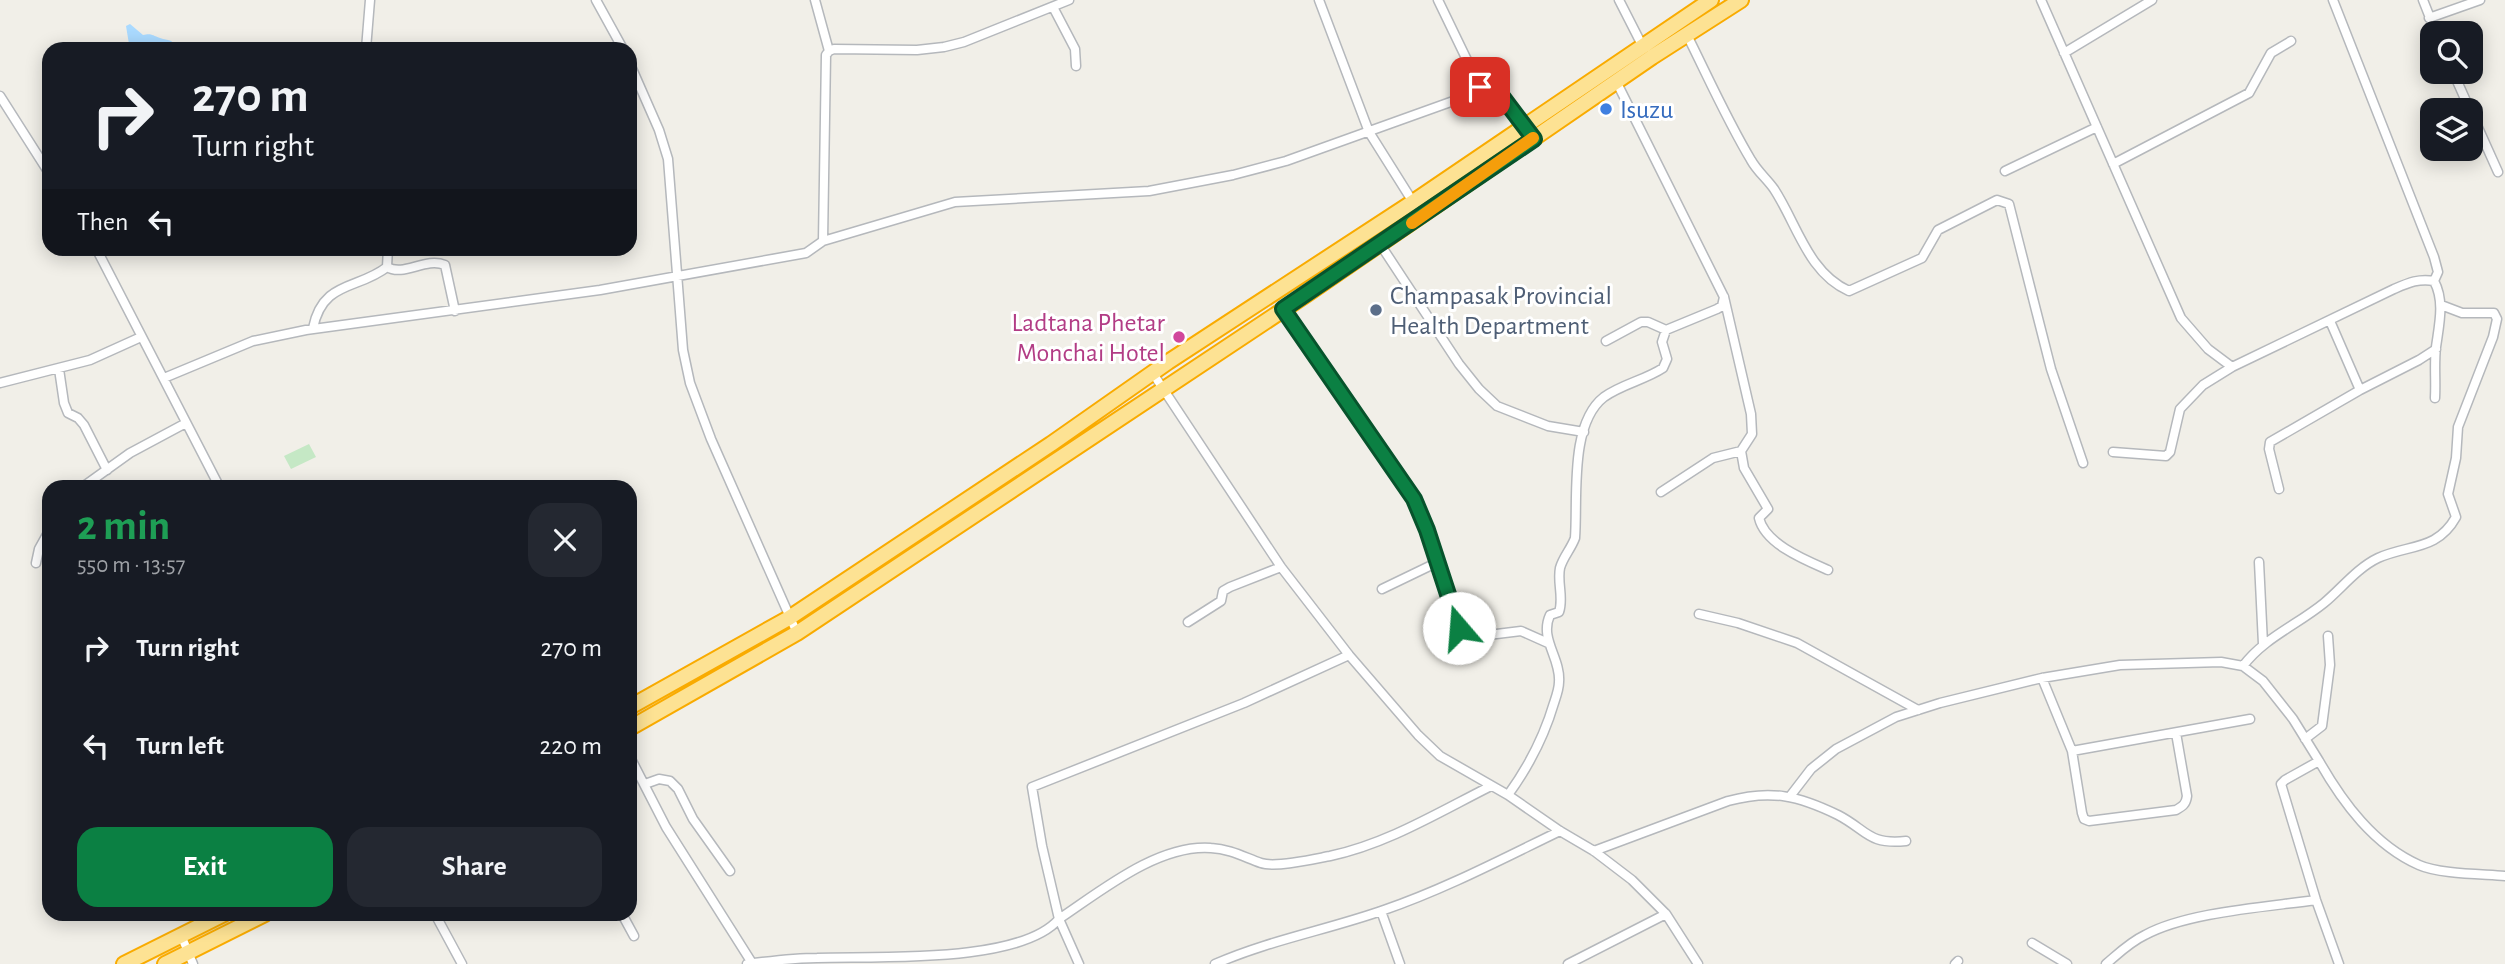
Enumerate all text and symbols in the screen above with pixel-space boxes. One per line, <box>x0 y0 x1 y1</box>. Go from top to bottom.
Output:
map controls <box>2420 21 2483 161</box>
button: search <box>2420 21 2483 84</box>
pin <box>1450 57 1510 117</box>
icon: arrive <box>1461 68 1499 106</box>
icon: right <box>77 70 168 161</box>
text: 270 m <box>192 72 309 121</box>
place label: Isuzu <box>1620 97 1673 123</box>
button: layers <box>2420 98 2483 161</box>
marker: Isuzu <box>1598 101 1614 117</box>
text: Turn right <box>192 130 314 162</box>
icon: left <box>142 203 180 241</box>
text: Then <box>77 209 128 235</box>
place label: Champasak Provincial Health Department <box>1390 283 1612 339</box>
marker: Champasak Provincial Health Department <box>1368 302 1384 318</box>
place label: Ladtana Phetar Monchai Hotel <box>1011 310 1166 366</box>
marker: Ladtana Phetar Monchai Hotel <box>1171 329 1187 345</box>
button: close <box>528 503 602 577</box>
text: 2 min <box>77 505 170 547</box>
text: 550 m · 13:57 <box>77 554 185 577</box>
position arrow <box>1422 591 1496 665</box>
icon: right <box>77 629 115 667</box>
text: Turn right <box>136 635 239 661</box>
text: 270 m <box>541 635 602 661</box>
icon: left <box>77 727 115 765</box>
text: Turn left <box>136 733 224 759</box>
text: 220 m <box>540 733 602 759</box>
button: Exit <box>77 827 333 907</box>
button: Share <box>347 827 602 907</box>

